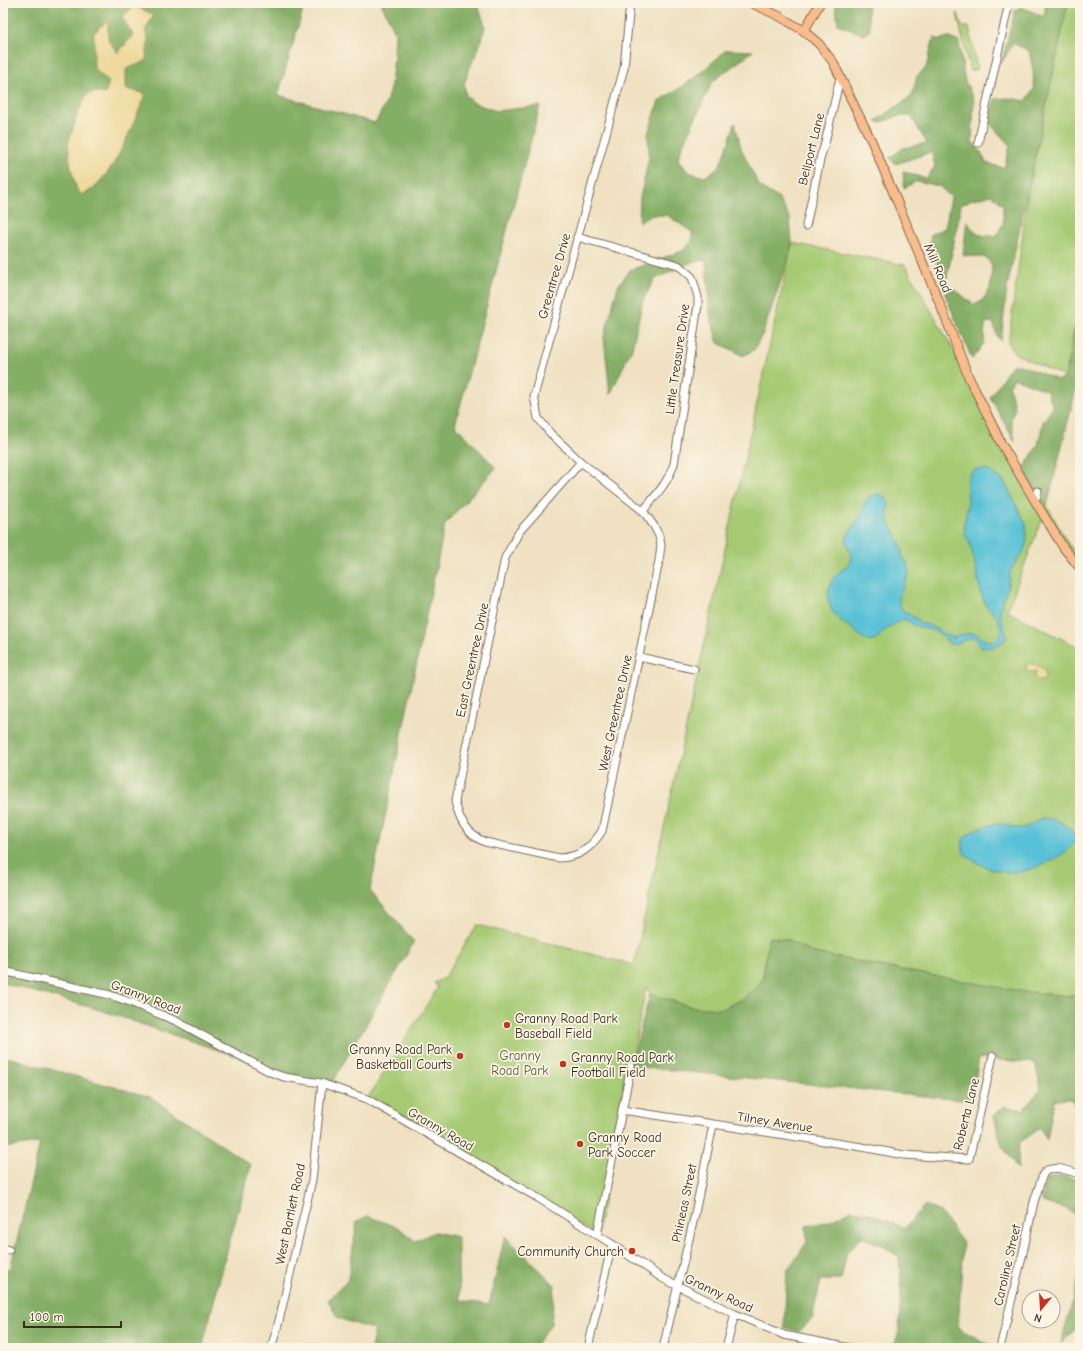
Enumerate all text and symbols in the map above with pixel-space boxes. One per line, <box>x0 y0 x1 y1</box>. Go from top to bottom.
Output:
street label: Bellport Lane <box>795 111 827 187</box>
street label: Greentree Drive <box>535 231 574 321</box>
street label: Mill Road <box>921 241 955 295</box>
street label: Little Treasure Drive <box>662 302 692 415</box>
street label: East Greentree Drive <box>453 601 492 719</box>
street label: West Greentree Drive <box>595 653 635 773</box>
street label: Granny Road <box>109 977 183 1017</box>
place label: Granny Road Park Baseball Field <box>515 1011 618 1041</box>
marker: Granny Road Park Baseball Field <box>502 1020 512 1030</box>
place label: Granny Road Park Basketball Courts <box>349 1042 453 1072</box>
park label: Granny Road Park <box>491 1048 549 1078</box>
place label: Granny Road Park Football Field <box>571 1050 674 1080</box>
marker: Granny Road Park Basketball Courts <box>455 1051 465 1061</box>
marker: Granny Road Park Football Field <box>558 1059 568 1069</box>
street label: Roberta Lane <box>950 1076 982 1152</box>
street label: Granny Road <box>405 1104 477 1154</box>
street label: Tilney Avenue <box>736 1109 814 1135</box>
place label: Granny Road Park Soccer <box>588 1130 662 1160</box>
marker: Granny Road Park Soccer <box>575 1139 585 1149</box>
street label: Phineas Street <box>668 1161 700 1244</box>
street label: West Bartlett Road <box>272 1162 308 1266</box>
street label: Caroline Street <box>990 1222 1024 1307</box>
place label: Community Church <box>517 1244 624 1259</box>
marker: Community Church <box>627 1246 637 1256</box>
street label: Granny Road <box>683 1271 755 1315</box>
north arrow <box>1021 1289 1061 1329</box>
scale bar <box>24 1303 121 1329</box>
text: 100 m <box>30 1310 63 1324</box>
text: N <box>1033 1311 1043 1325</box>

